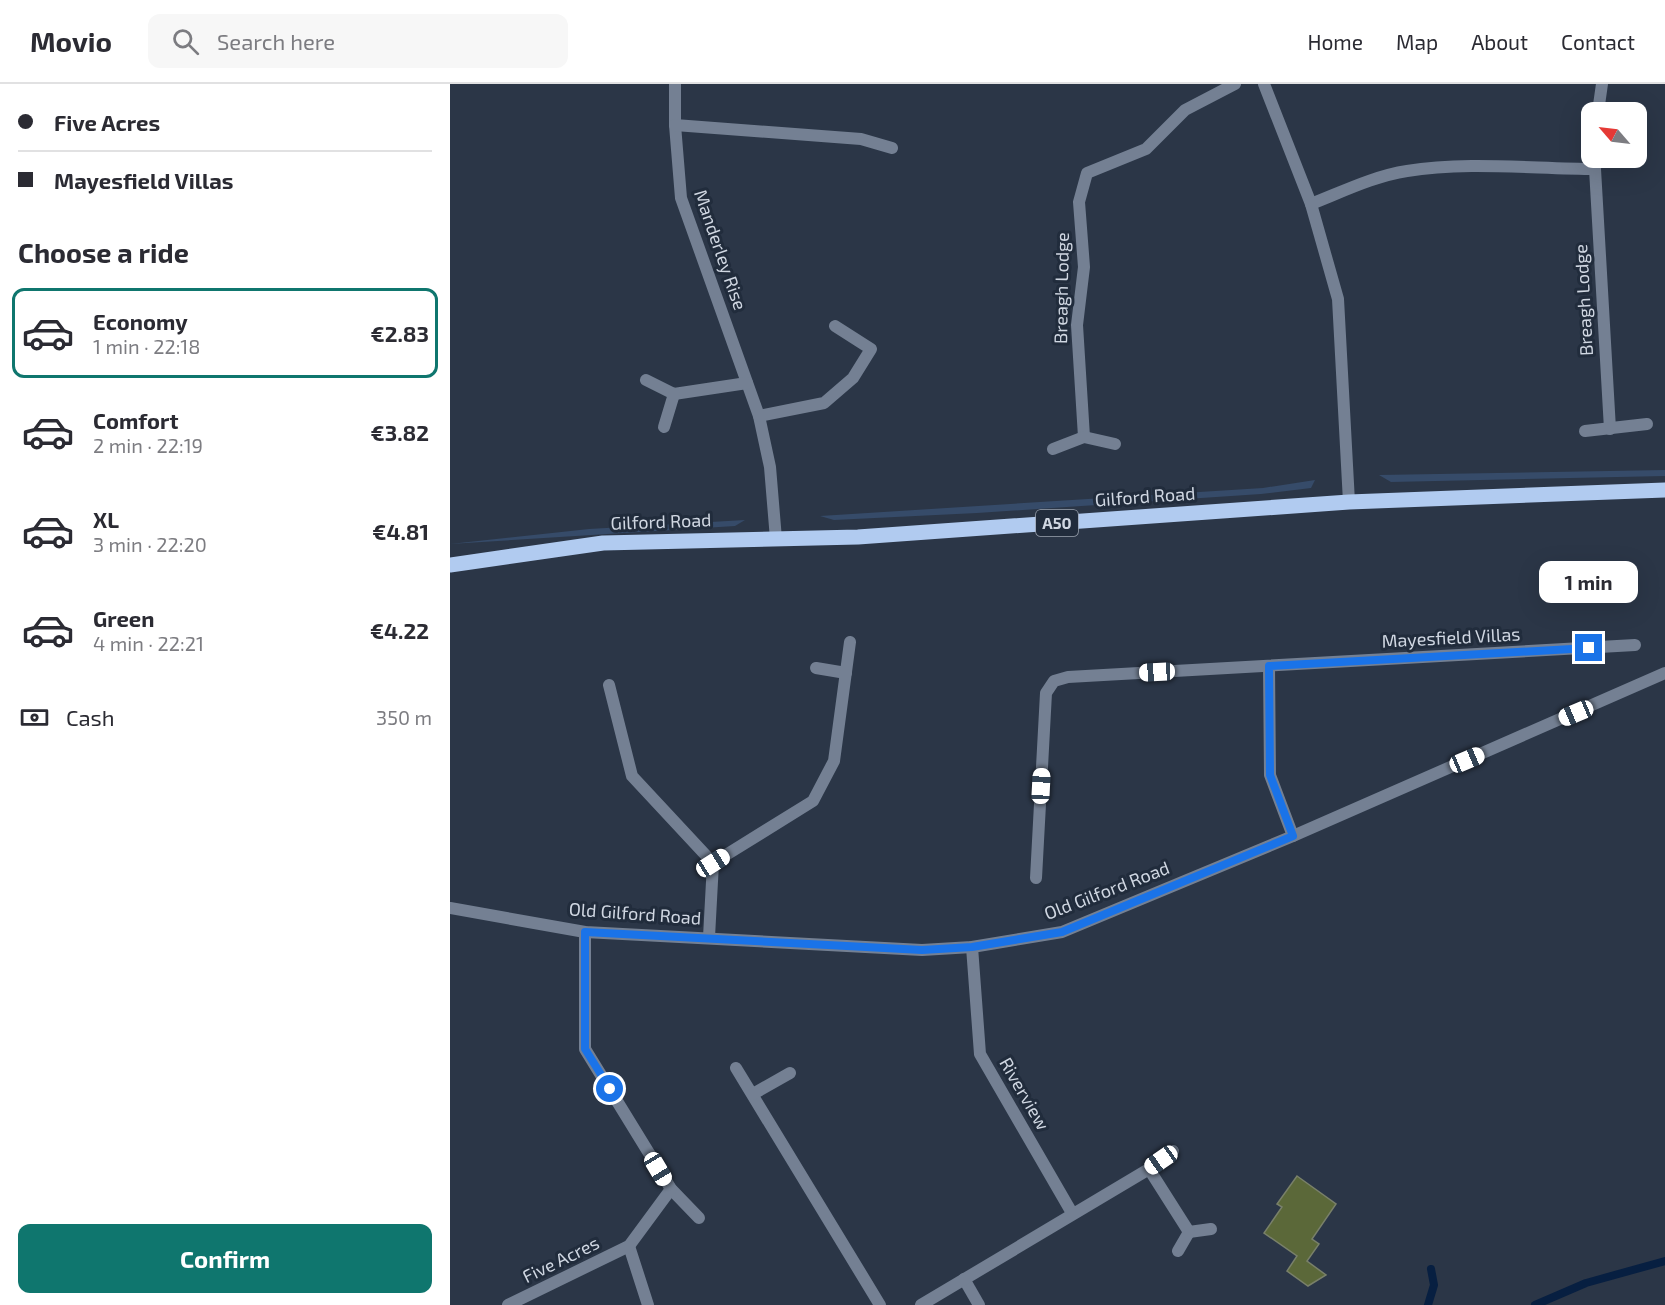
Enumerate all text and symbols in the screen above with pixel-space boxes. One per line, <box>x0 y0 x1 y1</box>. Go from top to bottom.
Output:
search box <box>148 14 568 68</box>
text: Movio <box>30 24 112 58</box>
icon: search <box>169 25 202 58</box>
text: Search here <box>217 28 335 54</box>
text: Home <box>1307 29 1363 54</box>
text: Map <box>1396 29 1438 54</box>
text: About <box>1471 29 1528 54</box>
text: Contact <box>1561 29 1635 54</box>
north arrow <box>1581 102 1647 168</box>
map controls <box>1581 102 1647 168</box>
text: Five Acres <box>54 109 160 135</box>
text: Mayesfield Villas <box>54 167 233 193</box>
street label: Manderley Rise <box>690 187 752 313</box>
street label: Breagh Lodge <box>1049 232 1073 344</box>
text: Choose a ride <box>18 236 189 268</box>
street label: Breagh Lodge <box>1569 244 1597 356</box>
icon: car <box>21 306 75 360</box>
text: Economy <box>93 308 188 334</box>
text: €2.83 <box>371 320 429 346</box>
text: 1 min · 22:18 <box>93 334 200 358</box>
icon: car <box>21 405 75 459</box>
text: Comfort <box>93 407 178 433</box>
text: €3.82 <box>371 419 429 445</box>
text: 2 min · 22:19 <box>93 433 203 457</box>
street label: Gilford Road <box>1094 482 1196 510</box>
icon: car <box>21 504 75 558</box>
text: XL <box>93 506 119 532</box>
street label: Gilford Road <box>610 508 712 534</box>
road number: A50 <box>1036 510 1078 536</box>
text: €4.81 <box>372 518 429 544</box>
text: 3 min · 22:20 <box>93 532 207 556</box>
callout: 1 min <box>1540 561 1638 603</box>
text: 1 min <box>1564 570 1613 594</box>
icon: car <box>21 603 75 657</box>
text: Green <box>93 605 155 631</box>
text: €4.22 <box>370 617 429 643</box>
street label: Mayesfield Villas <box>1381 622 1521 652</box>
text: 4 min · 22:21 <box>93 631 204 655</box>
route end <box>1575 634 1602 661</box>
car <box>1139 662 1175 682</box>
car <box>1556 698 1596 728</box>
icon: cash <box>18 701 51 734</box>
text: Cash <box>66 704 115 730</box>
text: 350 m <box>376 705 432 729</box>
car <box>1447 745 1487 775</box>
car <box>1031 768 1051 804</box>
car <box>693 846 733 880</box>
street label: Old Gilford Road <box>1041 856 1172 924</box>
street label: Old Gilford Road <box>568 897 702 929</box>
street label: Riverview <box>995 1053 1055 1134</box>
route start <box>596 1075 623 1102</box>
car <box>1141 1142 1181 1178</box>
car <box>641 1149 675 1189</box>
button: Confirm <box>18 1224 432 1293</box>
street label: Five Acres <box>519 1231 603 1287</box>

